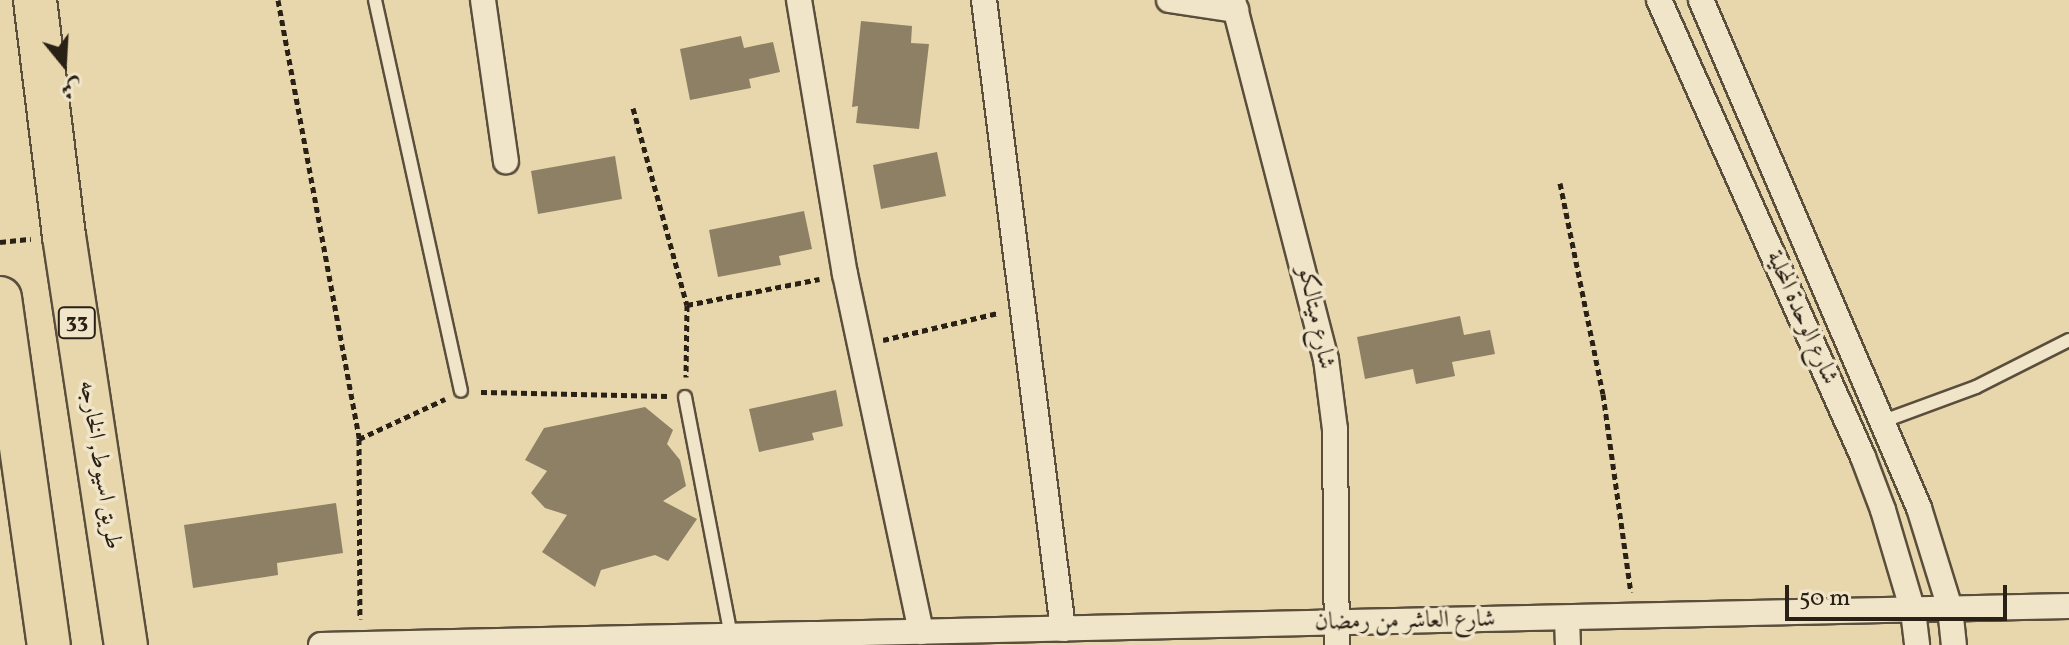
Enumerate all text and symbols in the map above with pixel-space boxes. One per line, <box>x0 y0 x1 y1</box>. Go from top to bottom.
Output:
north arrow <box>24 24 104 104</box>
text: ش <box>56 69 87 105</box>
street label: شارع الوحدة المحلية <box>1759 246 1843 390</box>
street label: شارع ميتالكو <box>1290 264 1340 372</box>
road number: 33 <box>57 305 97 341</box>
street label: طريق اسيوط, الخارجه <box>71 378 127 552</box>
scale bar <box>1789 569 2011 619</box>
text: 50 m <box>1799 582 1851 616</box>
street label: شارع العاشر من رمضان <box>1314 606 1496 638</box>

